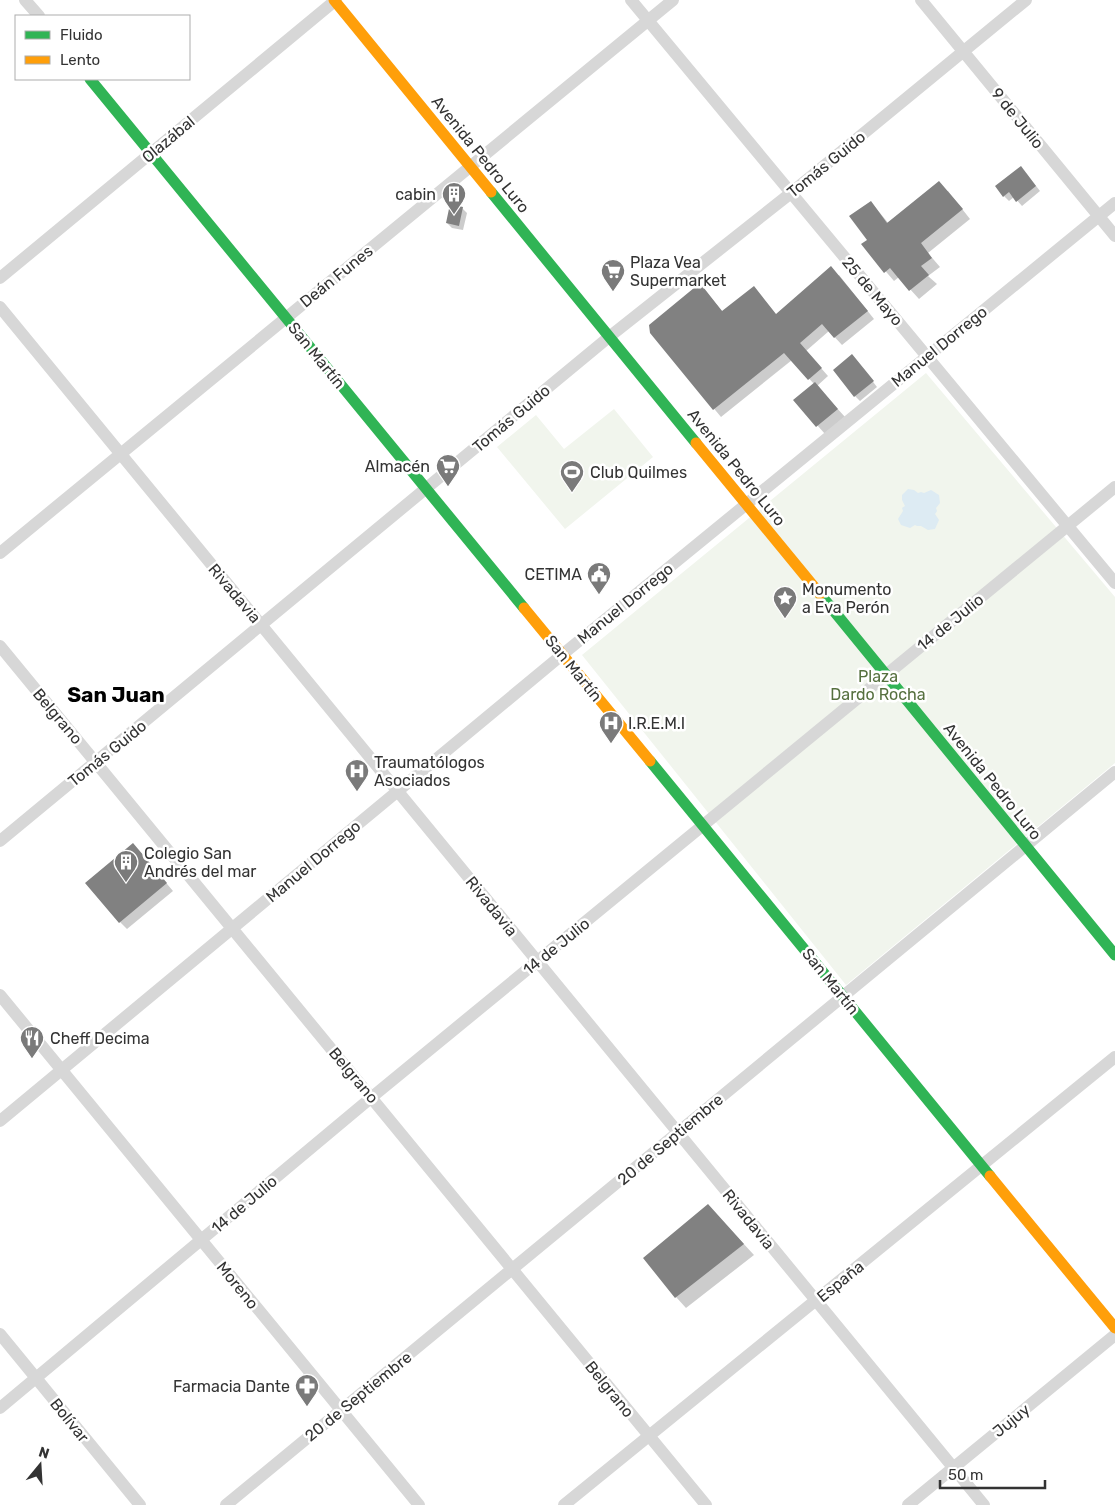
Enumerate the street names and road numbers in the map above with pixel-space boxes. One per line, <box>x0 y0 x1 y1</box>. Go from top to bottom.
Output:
street label: 9 de Julio <box>987 84 1048 152</box>
street label: Avenida Pedro Luro <box>428 92 534 217</box>
street label: Olazábal <box>138 112 198 167</box>
street label: Tomás Guido <box>783 127 869 202</box>
street label: Deán Funes <box>296 241 377 311</box>
street label: 25 de Mayo <box>838 253 907 330</box>
street label: Manuel Dorrego <box>888 302 991 391</box>
street label: San Martín <box>284 318 349 392</box>
street label: Tomás Guido <box>469 381 554 456</box>
street label: Avenida Pedro Luro <box>684 405 790 530</box>
street label: Manuel Dorrego <box>574 559 677 648</box>
street label: Rivadavia <box>204 560 265 627</box>
street label: 14 de Julio <box>913 590 987 655</box>
street label: San Martín <box>541 631 606 705</box>
street label: Belgrano <box>29 685 86 748</box>
street label: Tomás Guido <box>64 716 150 791</box>
street label: Avenida Pedro Luro <box>940 719 1046 844</box>
street label: Manuel Dorrego <box>262 816 364 906</box>
street label: Rivadavia <box>462 873 521 940</box>
street label: 14 de Julio <box>519 914 593 979</box>
street label: San Martín <box>798 944 863 1018</box>
street label: Belgrano <box>325 1044 382 1107</box>
street label: 20 de Septiembre <box>614 1090 727 1189</box>
street label: 14 de Julio <box>208 1171 281 1237</box>
street label: Rivadavia <box>719 1186 778 1253</box>
street label: España <box>813 1257 868 1306</box>
street label: Moreno <box>213 1258 263 1313</box>
street label: 20 de Septiembre <box>301 1347 416 1445</box>
street label: Belgrano <box>581 1357 638 1421</box>
street label: Bolívar <box>46 1394 93 1446</box>
street label: Jujuy <box>989 1400 1034 1441</box>

